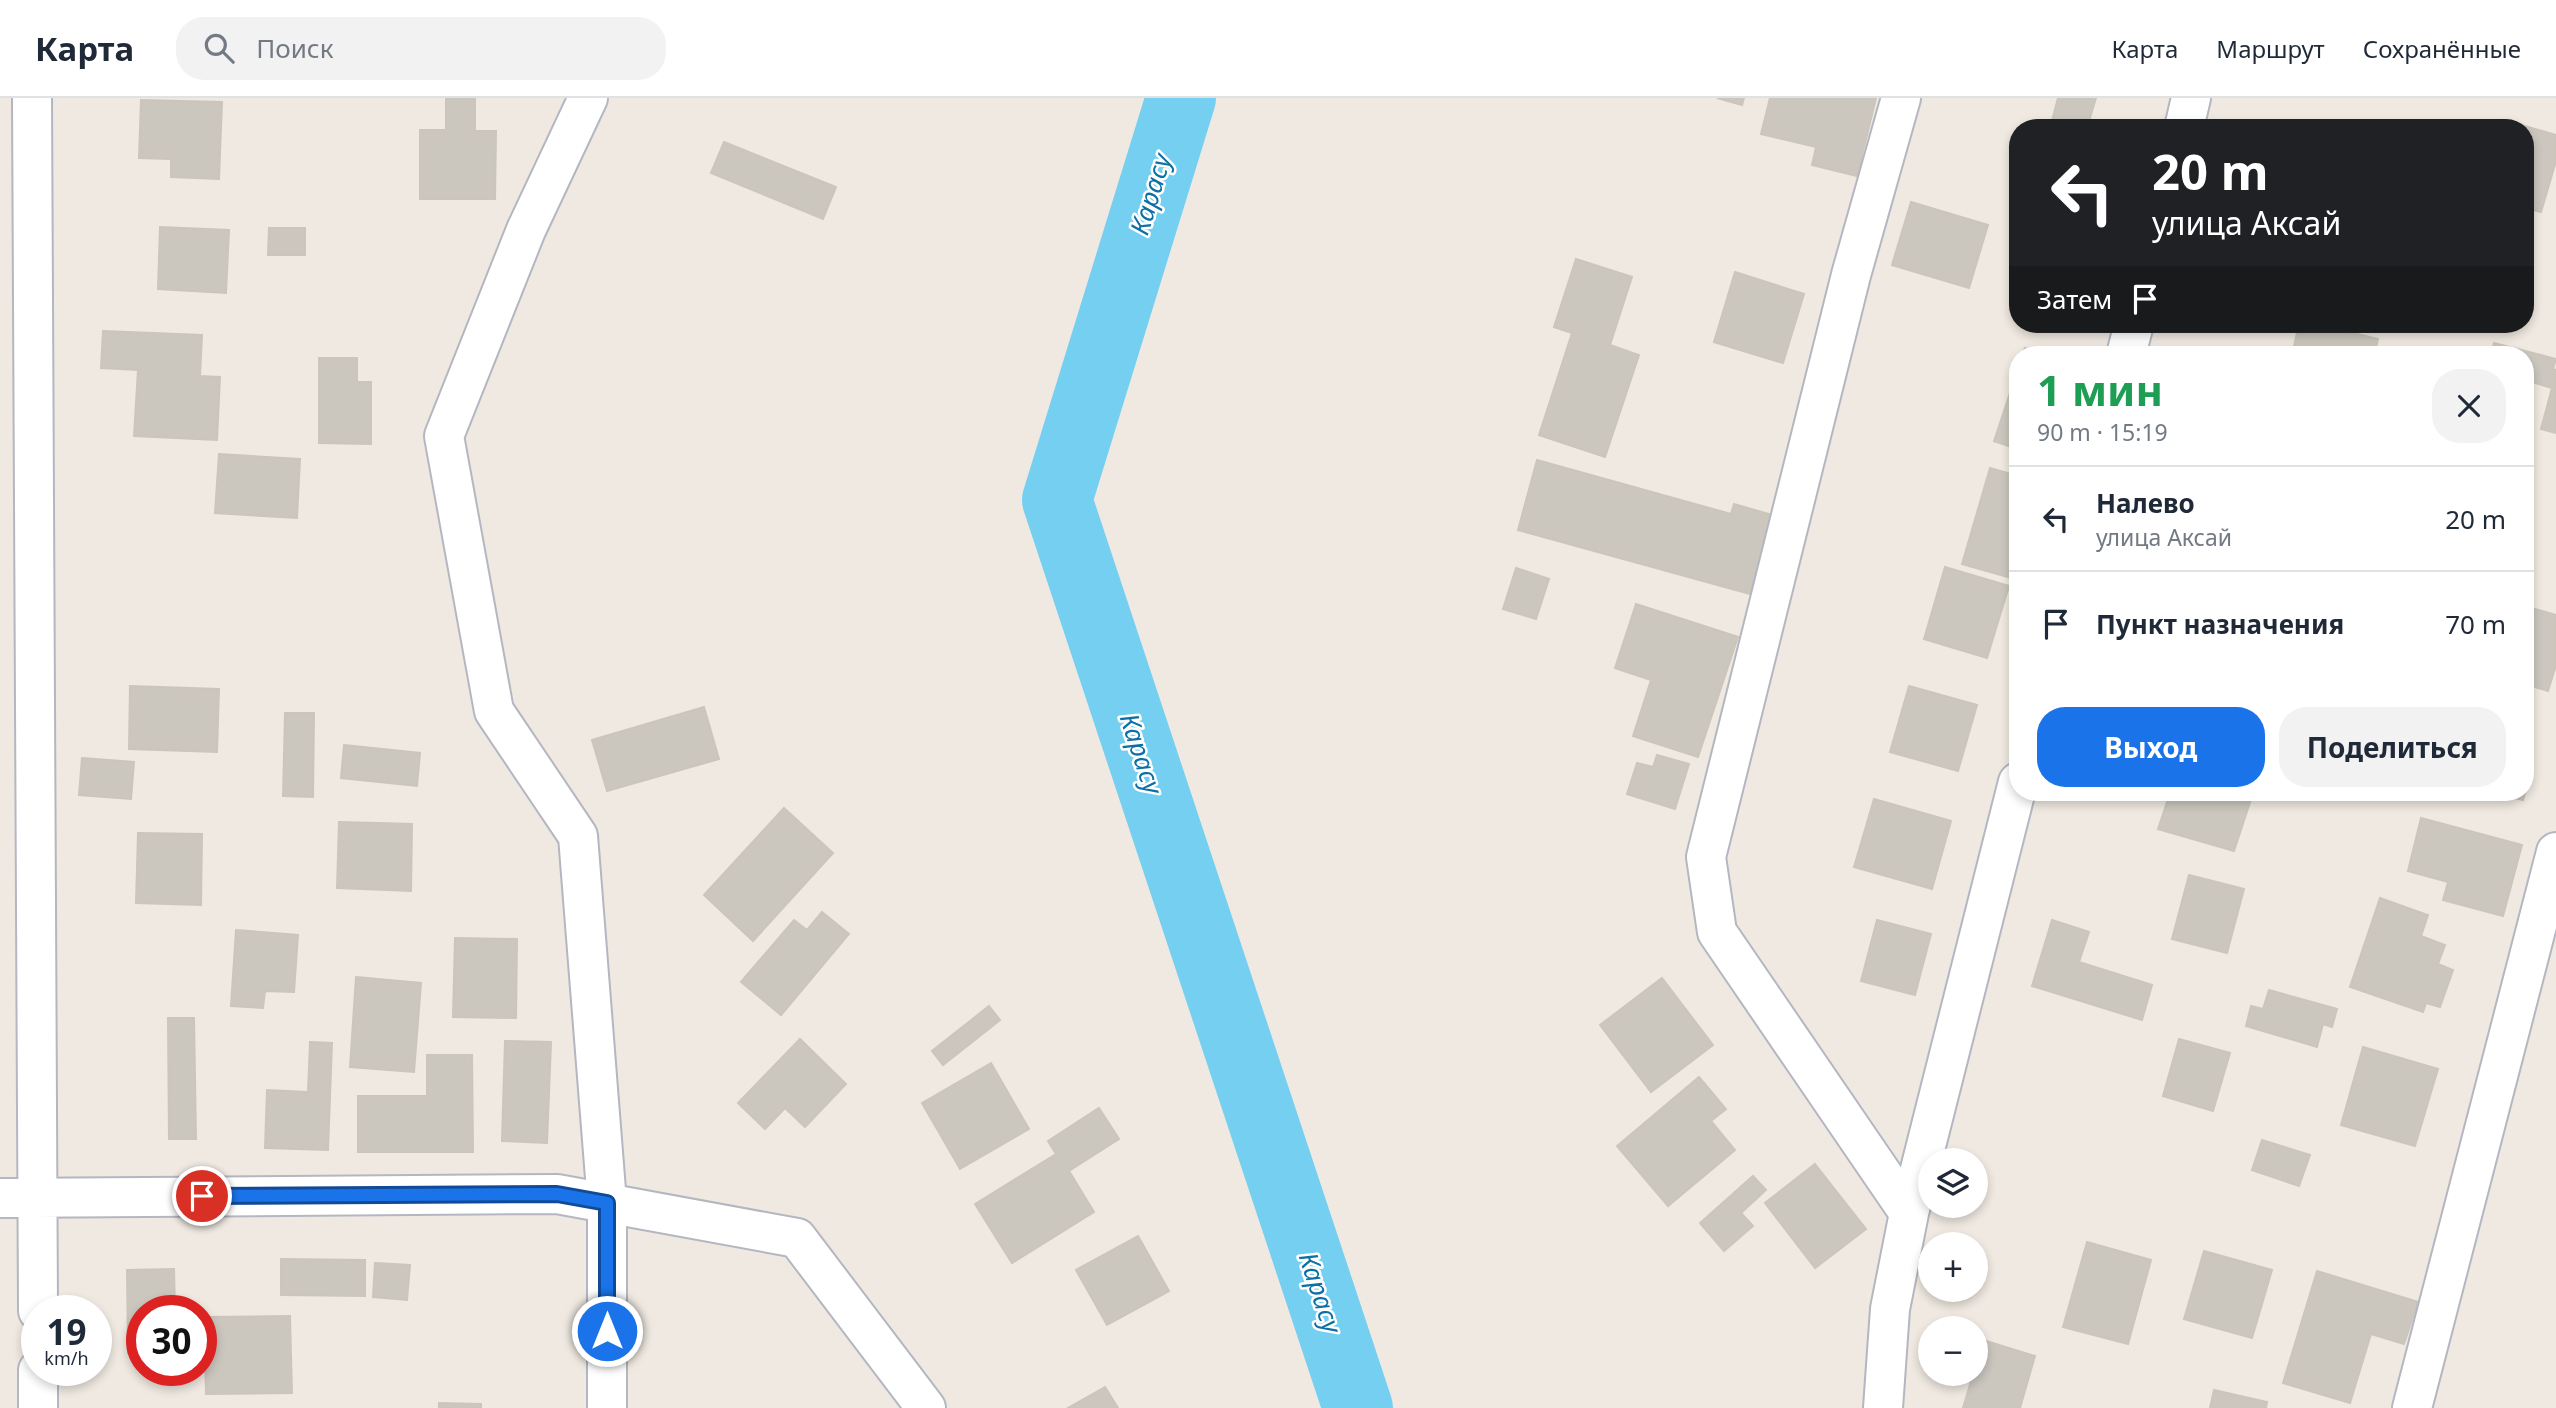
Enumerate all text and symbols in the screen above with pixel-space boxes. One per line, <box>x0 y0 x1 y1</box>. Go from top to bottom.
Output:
search box <box>176 17 666 80</box>
text: Карта <box>35 26 134 71</box>
icon: search <box>200 29 238 67</box>
text: Поиск <box>256 30 333 66</box>
text: Карта <box>2111 32 2178 65</box>
text: Маршрут <box>2216 32 2325 65</box>
text: Сохранённые <box>2363 32 2521 65</box>
text: 20 m <box>2152 138 2269 204</box>
water label: Карасу <box>1121 147 1180 239</box>
icon: left <box>2037 147 2128 238</box>
text: улица Аксай <box>2152 201 2341 244</box>
icon: arrive <box>2126 280 2164 318</box>
text: Затем <box>2037 281 2112 317</box>
text: 1 мин <box>2037 361 2163 418</box>
button: close <box>2432 369 2506 443</box>
text: 90 m · 15:19 <box>2037 416 2168 448</box>
text: Налево <box>2096 485 2195 521</box>
icon: left <box>2037 500 2075 538</box>
text: 20 m <box>2445 501 2506 537</box>
text: улица Аксай <box>2096 521 2232 553</box>
icon: arrive <box>2037 605 2075 643</box>
text: Пункт назначения <box>2096 606 2344 642</box>
text: 70 m <box>2445 606 2506 642</box>
button: Выход <box>2037 707 2265 787</box>
button: Поделиться <box>2279 707 2506 787</box>
water label: Карасу <box>1112 708 1172 800</box>
map controls <box>1918 1148 1988 1386</box>
button: layers <box>1918 1148 1988 1218</box>
pin <box>172 1166 232 1226</box>
icon: arrive <box>183 1177 221 1215</box>
button: + <box>1918 1232 1988 1302</box>
water label: Карасу <box>1291 1247 1351 1339</box>
position arrow <box>570 1294 644 1368</box>
speed limit sign: 30 <box>126 1295 217 1386</box>
text: 19 <box>46 1308 87 1355</box>
button: − <box>1918 1316 1988 1386</box>
text: km/h <box>44 1346 89 1370</box>

